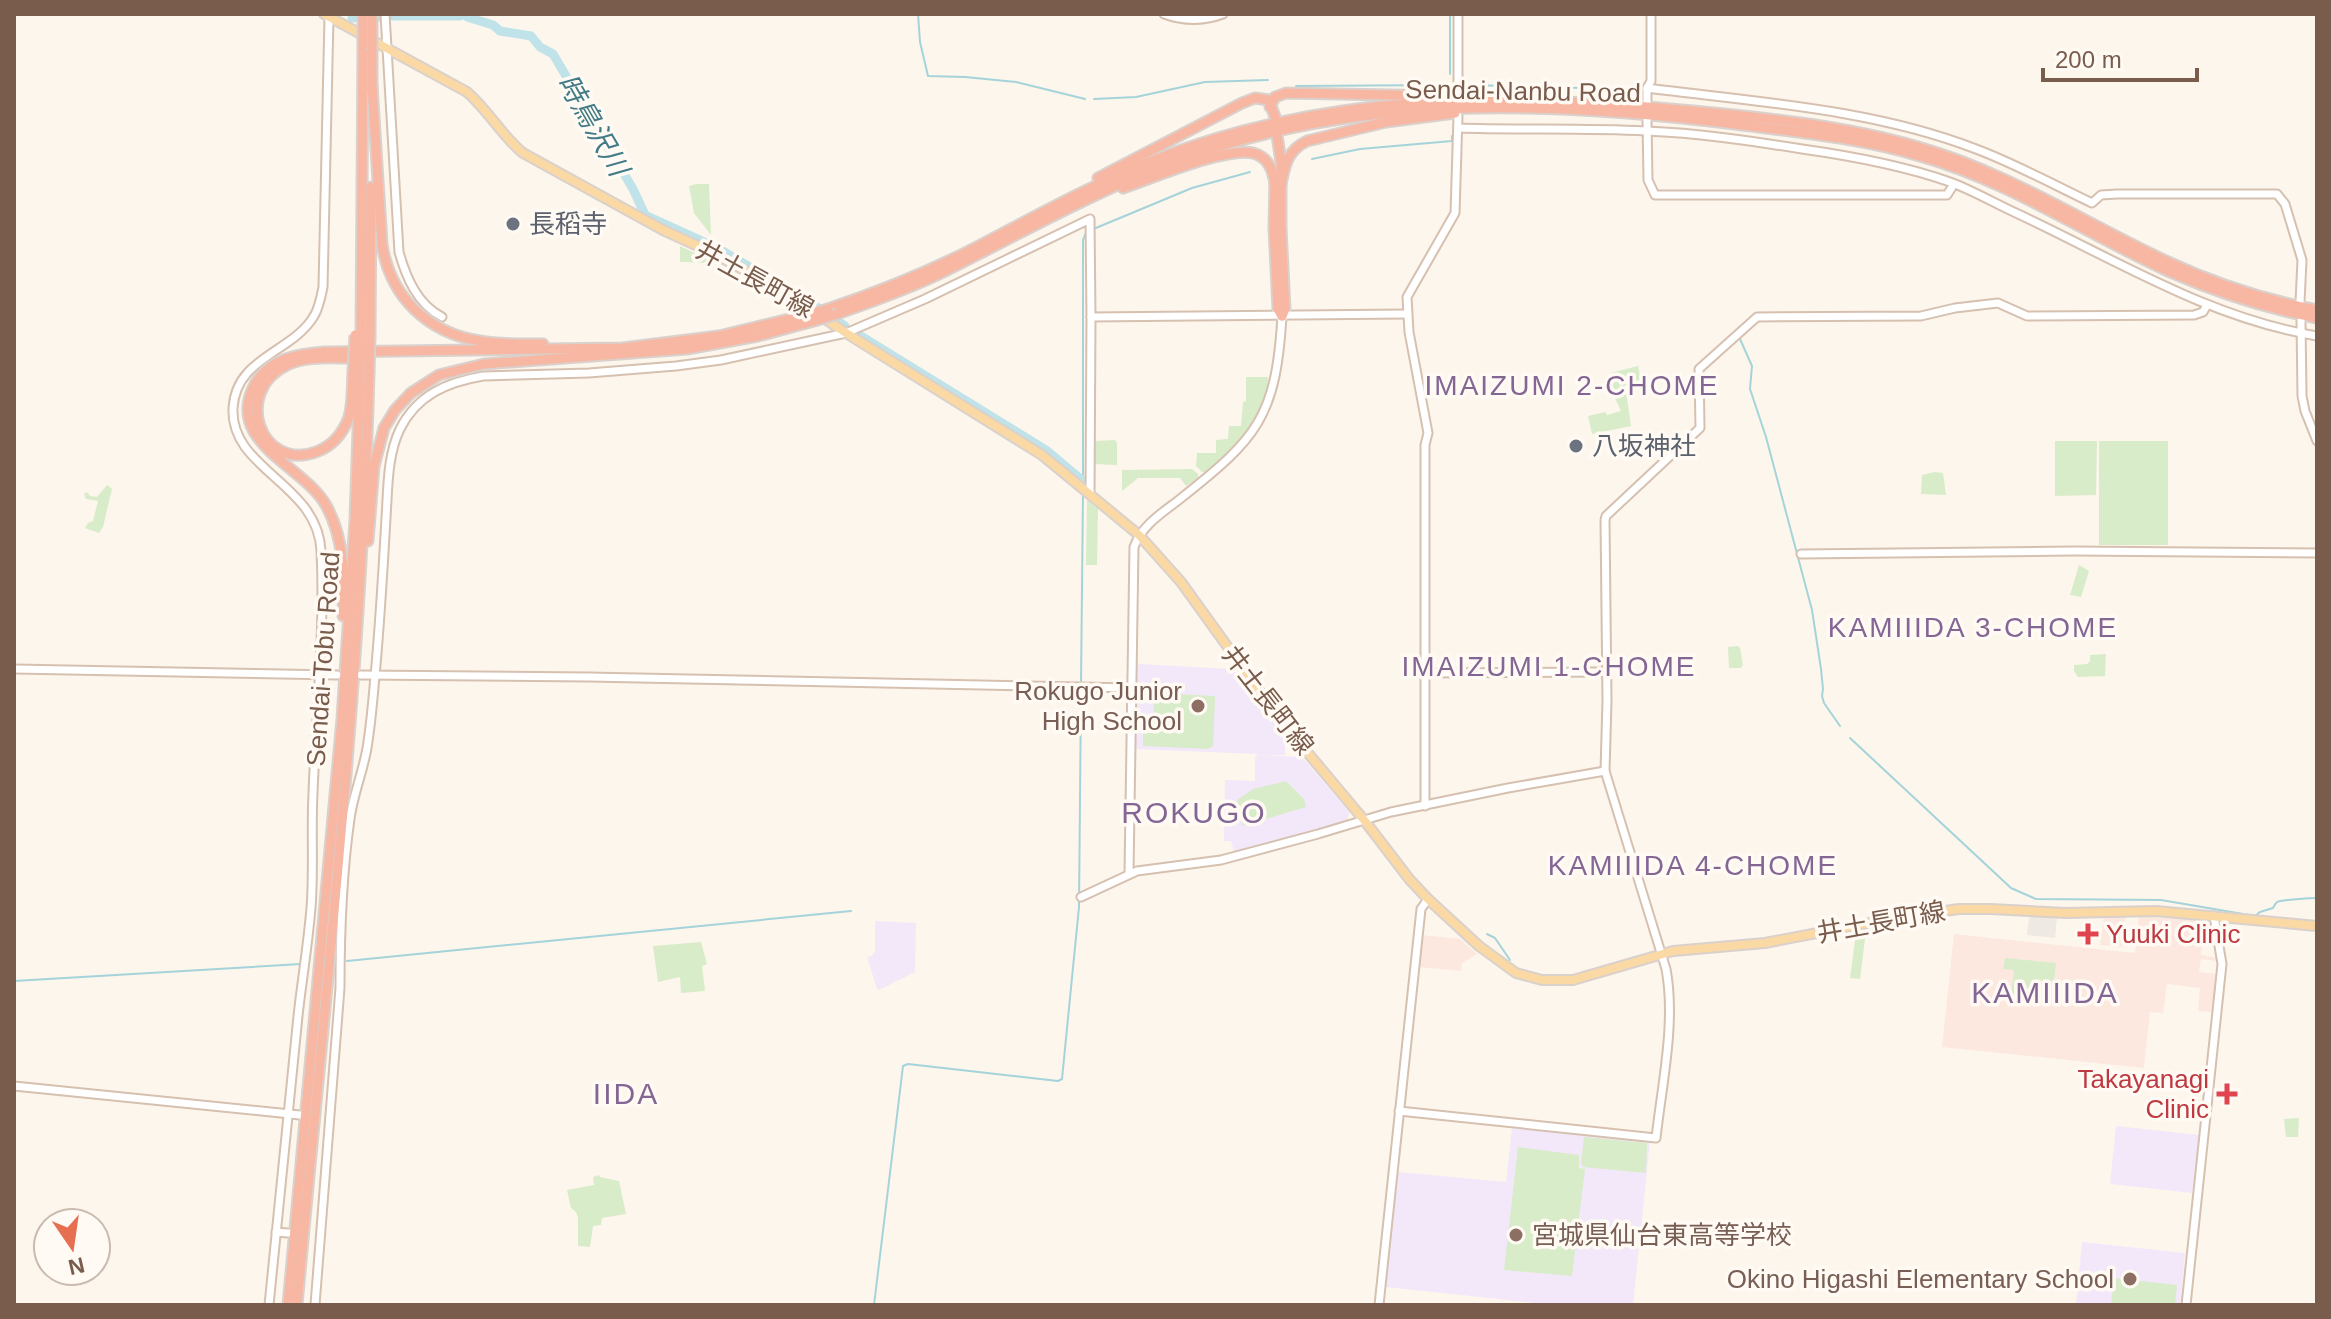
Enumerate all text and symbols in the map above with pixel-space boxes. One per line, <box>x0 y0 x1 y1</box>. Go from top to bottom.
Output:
scale bar <box>2043 32 2197 82</box>
text: 200 m <box>2055 46 2122 73</box>
water label: 時鳥沢川 <box>552 69 636 184</box>
street label: Sendai-Nanbu Road <box>1405 74 1641 108</box>
place label: 長稻寺 <box>529 209 607 239</box>
marker: 長稻寺 <box>504 215 522 233</box>
street label: 井土長町線 <box>691 234 819 324</box>
district label: IMAIZUMI 2-CHOME <box>1425 370 1719 401</box>
place label: 八坂神社 <box>1592 431 1696 461</box>
marker: 八坂神社 <box>1567 437 1585 455</box>
street label: Sendai-Tobu Road <box>301 551 345 767</box>
district label: KAMIIIDA 3-CHOME <box>1828 612 2118 643</box>
street label: 井土長町線 <box>1216 640 1320 760</box>
district label: IMAIZUMI 1-CHOME <box>1402 651 1696 682</box>
place label: Rokugo Junior High School <box>1014 676 1182 736</box>
marker: Rokugo Junior High School <box>1189 697 1207 715</box>
district label: ROKUGO <box>1121 796 1267 829</box>
district label: KAMIIIDA 4-CHOME <box>1548 850 1838 881</box>
street label: 井土長町線 <box>1814 896 1948 948</box>
place label: Yuuki Clinic <box>2106 919 2240 949</box>
marker: Yuuki Clinic <box>2077 923 2099 945</box>
district label: KAMIIIDA <box>1971 976 2119 1009</box>
place label: Takayanagi Clinic <box>2077 1064 2209 1124</box>
district label: IIDA <box>593 1077 659 1110</box>
marker: Takayanagi Clinic <box>2216 1083 2238 1105</box>
north arrow <box>32 1207 112 1287</box>
place label: 宮城県仙台東高等学校 <box>1532 1220 1792 1250</box>
marker: 宮城県仙台東高等学校 <box>1507 1226 1525 1244</box>
text: N <box>66 1252 87 1280</box>
place label: Okino Higashi Elementary School <box>1727 1264 2114 1294</box>
marker: Okino Higashi Elementary School <box>2121 1270 2139 1288</box>

